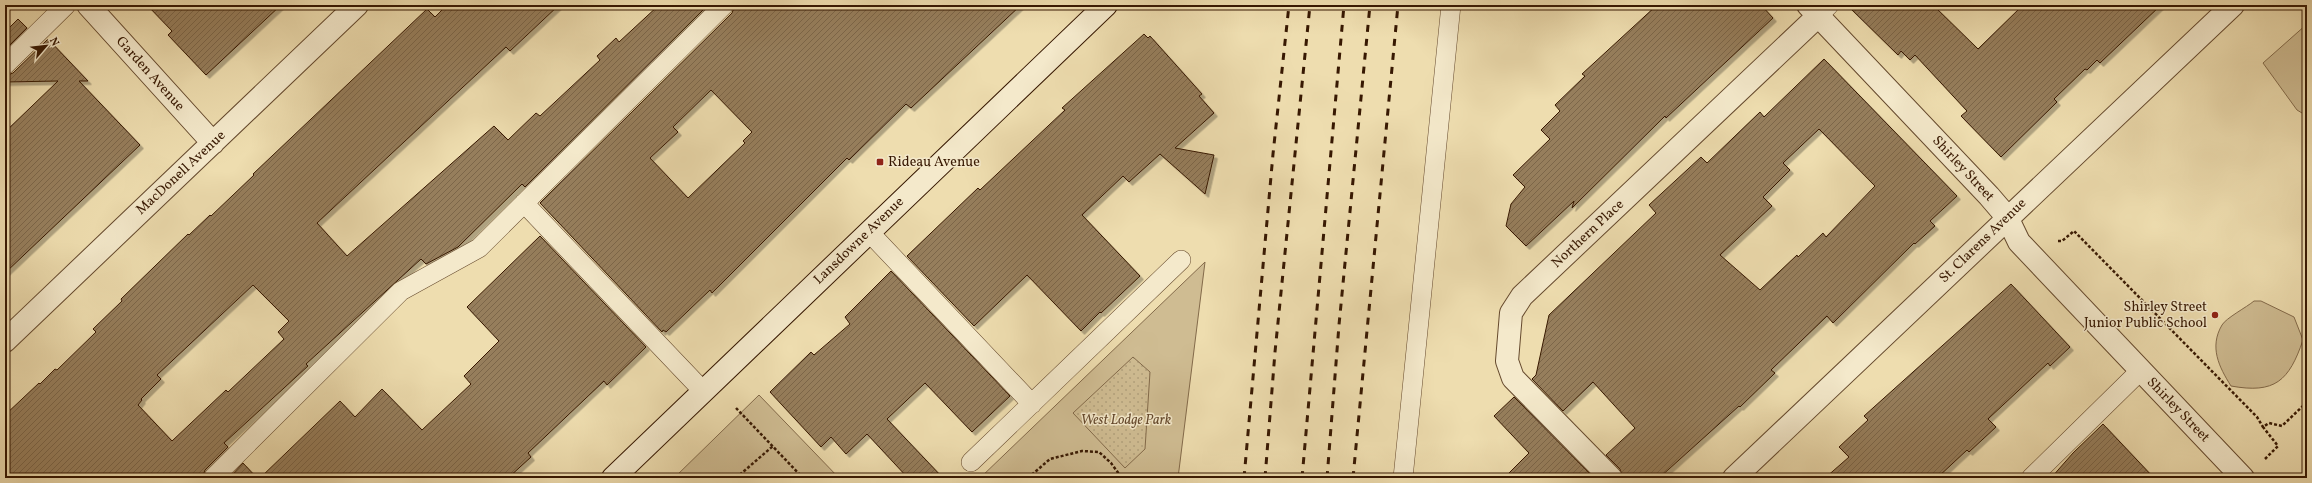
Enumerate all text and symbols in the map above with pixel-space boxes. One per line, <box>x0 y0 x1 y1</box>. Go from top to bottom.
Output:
north arrow <box>26 26 66 66</box>
street label: Garden Avenue <box>111 33 189 116</box>
text: N <box>45 35 62 49</box>
street label: MacDonell Avenue <box>132 126 230 219</box>
street label: Shirley Street <box>1928 132 1998 206</box>
place label: Rideau Avenue <box>888 153 980 172</box>
marker: Rideau Avenue <box>875 157 885 167</box>
street label: Lansdowne Avenue <box>810 193 909 289</box>
street label: St. Clarens Avenue <box>1935 194 2031 288</box>
street label: Northern Place <box>1548 195 1629 273</box>
place label: Shirley Street Junior Public School <box>2084 298 2207 333</box>
marker: Shirley Street Junior Public School <box>2210 310 2220 320</box>
street label: Shirley Street <box>2142 373 2214 447</box>
park label: West Lodge Park <box>1081 411 1172 430</box>

